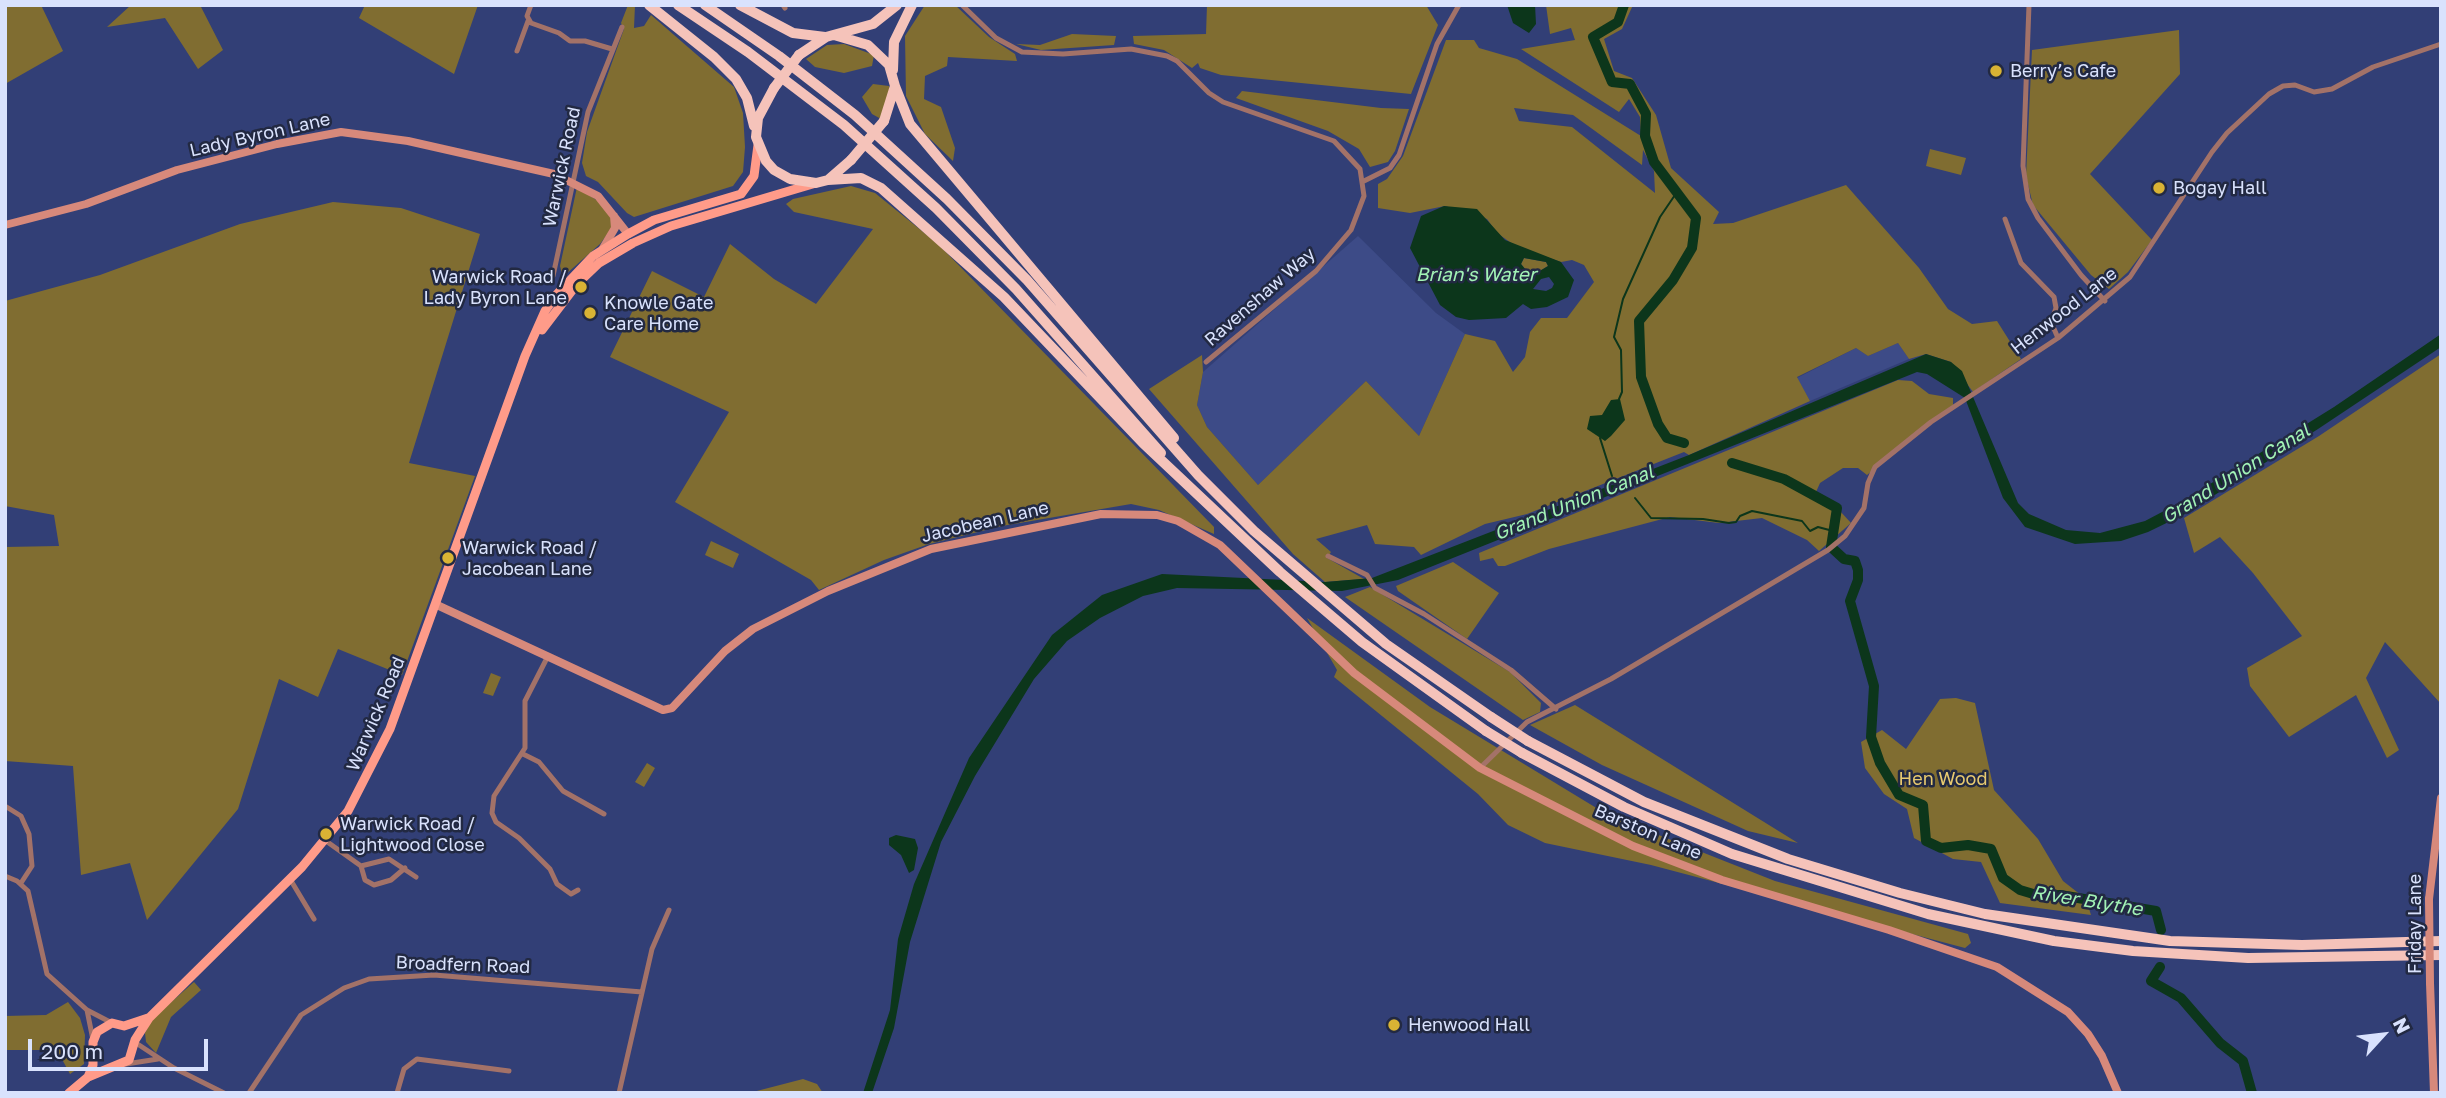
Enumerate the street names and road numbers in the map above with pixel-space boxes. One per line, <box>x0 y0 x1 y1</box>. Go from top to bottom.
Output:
street label: Warwick Road <box>539 105 585 229</box>
street label: Lady Byron Lane <box>188 108 332 162</box>
street label: Ravenshaw Way <box>1200 243 1320 351</box>
street label: Henwood Lane <box>2007 263 2121 359</box>
street label: Jacobean Lane <box>919 497 1051 547</box>
street label: Warwick Road <box>342 654 410 774</box>
street label: Barston Lane <box>1591 800 1705 864</box>
street label: Friday Lane <box>2404 874 2426 974</box>
street label: Broadfern Road <box>395 952 531 978</box>

